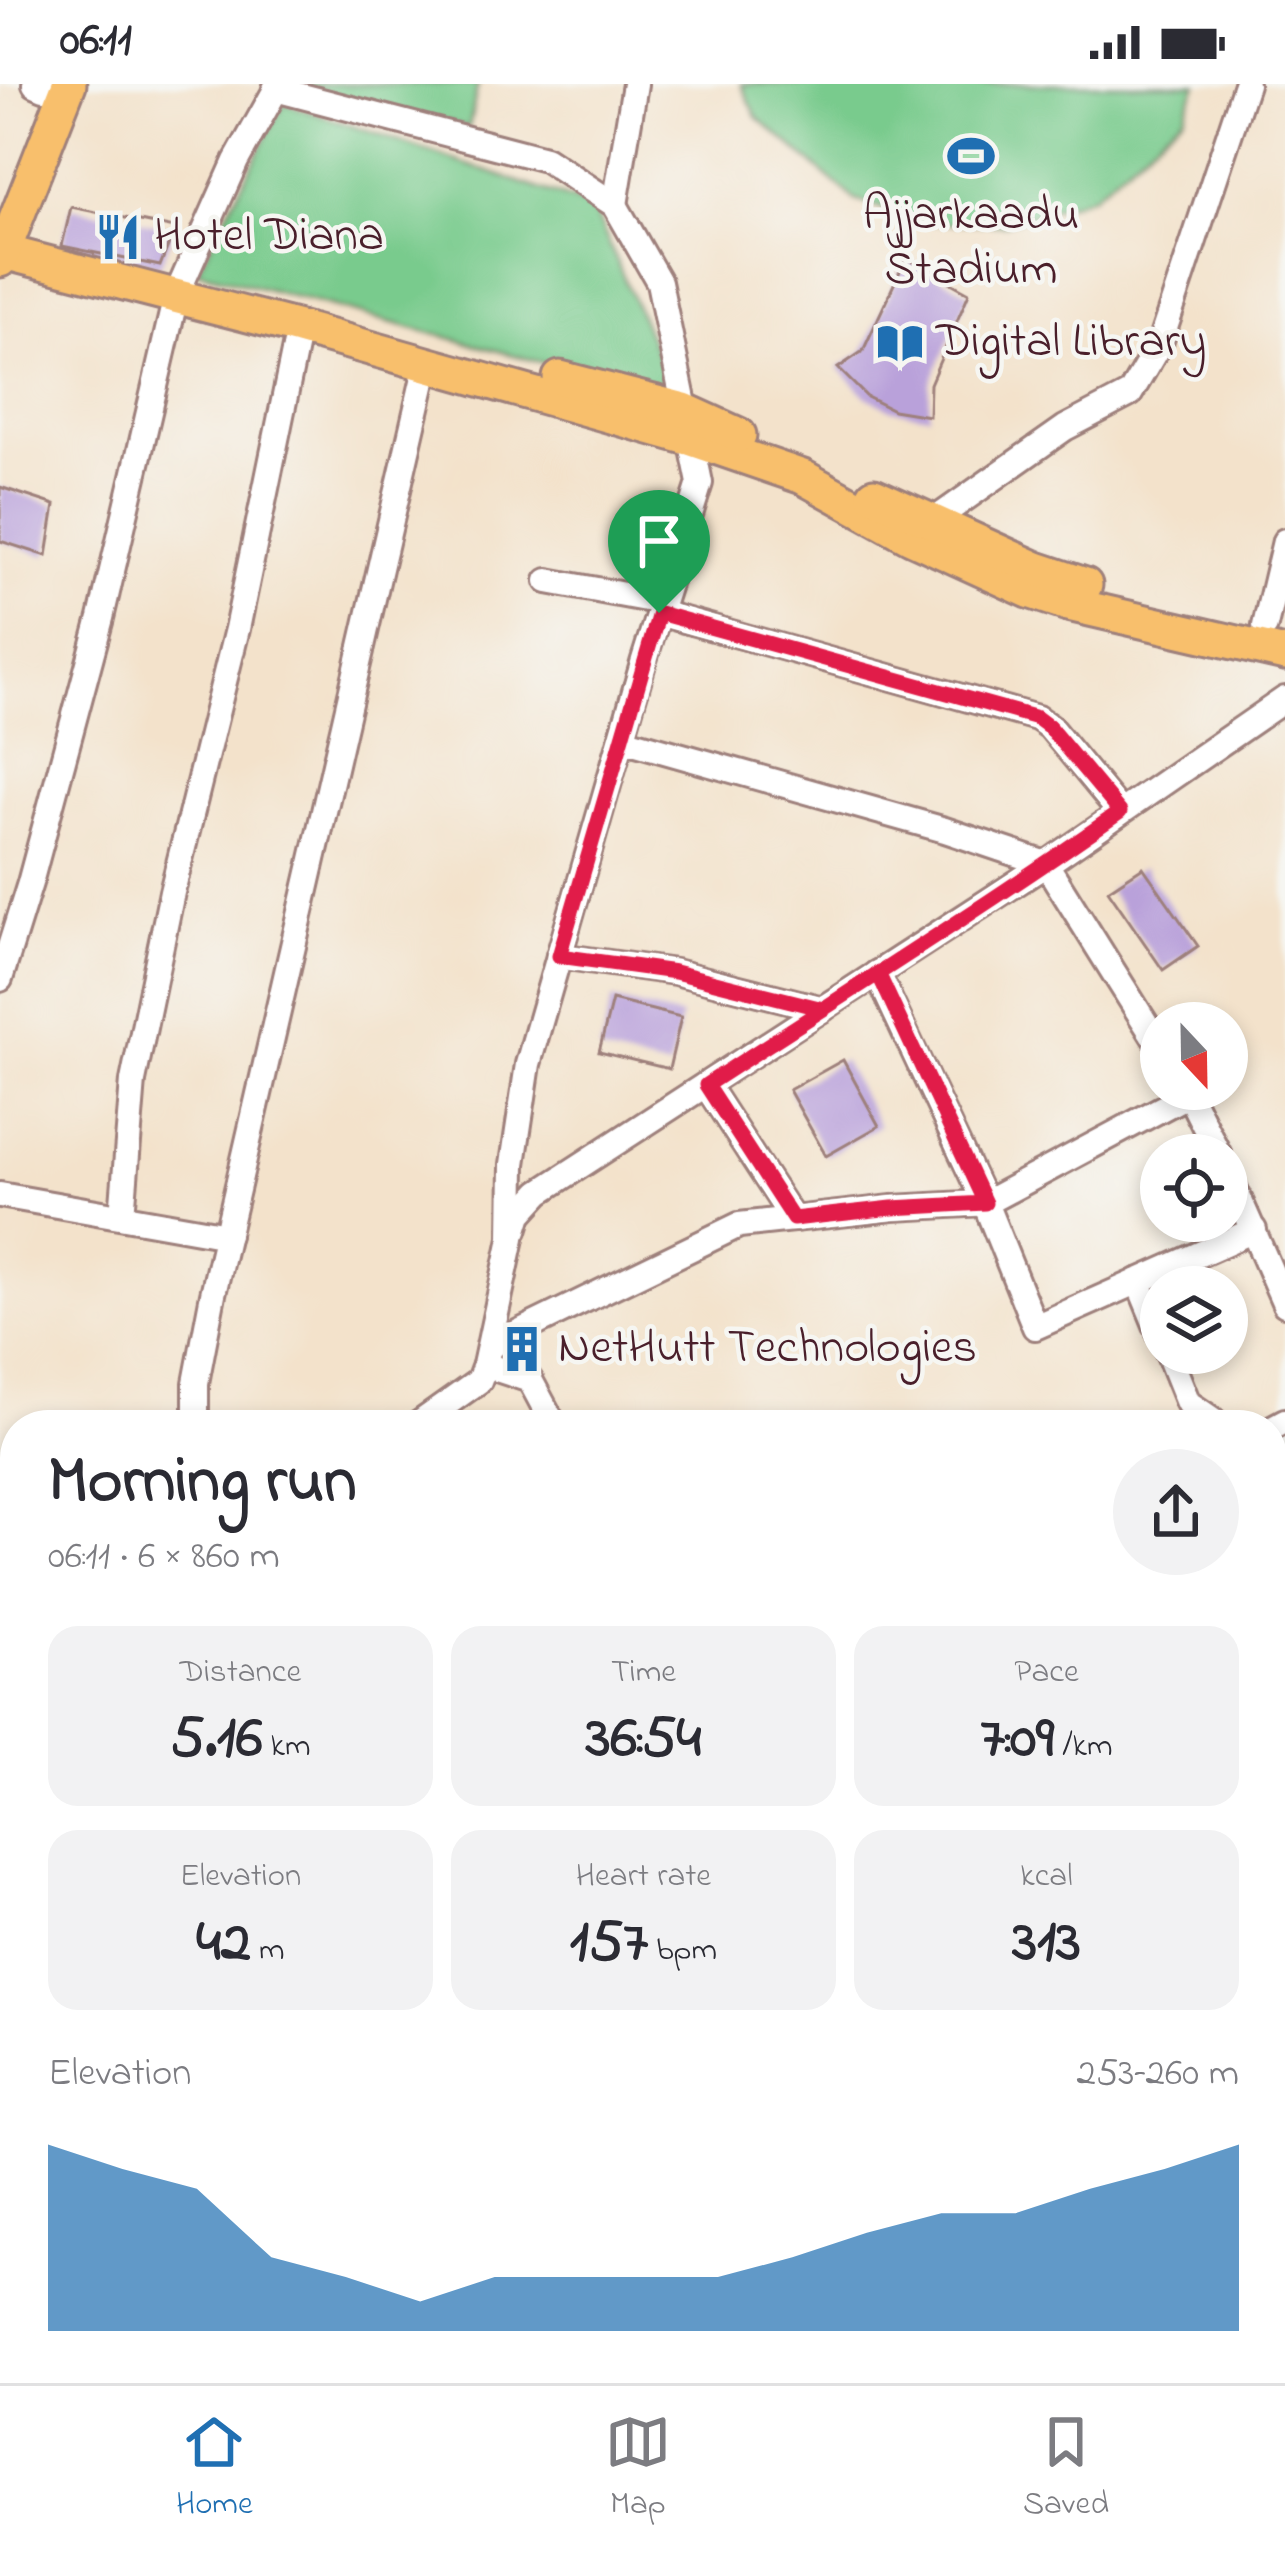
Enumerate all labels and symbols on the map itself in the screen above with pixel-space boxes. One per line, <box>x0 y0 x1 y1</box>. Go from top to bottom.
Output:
sports icon: Ajjarkaadu Stadium <box>946 131 996 181</box>
place label: Ajjarkaadu Stadium <box>863 181 1079 306</box>
place label: Hotel Diana <box>154 202 384 272</box>
restaurant icon: Hotel Diana <box>93 212 143 262</box>
place label: Digital Library <box>935 308 1206 379</box>
library icon: Digital Library <box>875 318 925 368</box>
pin <box>608 490 710 613</box>
north arrow <box>1140 1002 1248 1110</box>
place label: NetHutt Technologies <box>558 1314 977 1385</box>
building icon: NetHutt Technologies <box>497 1324 547 1374</box>

